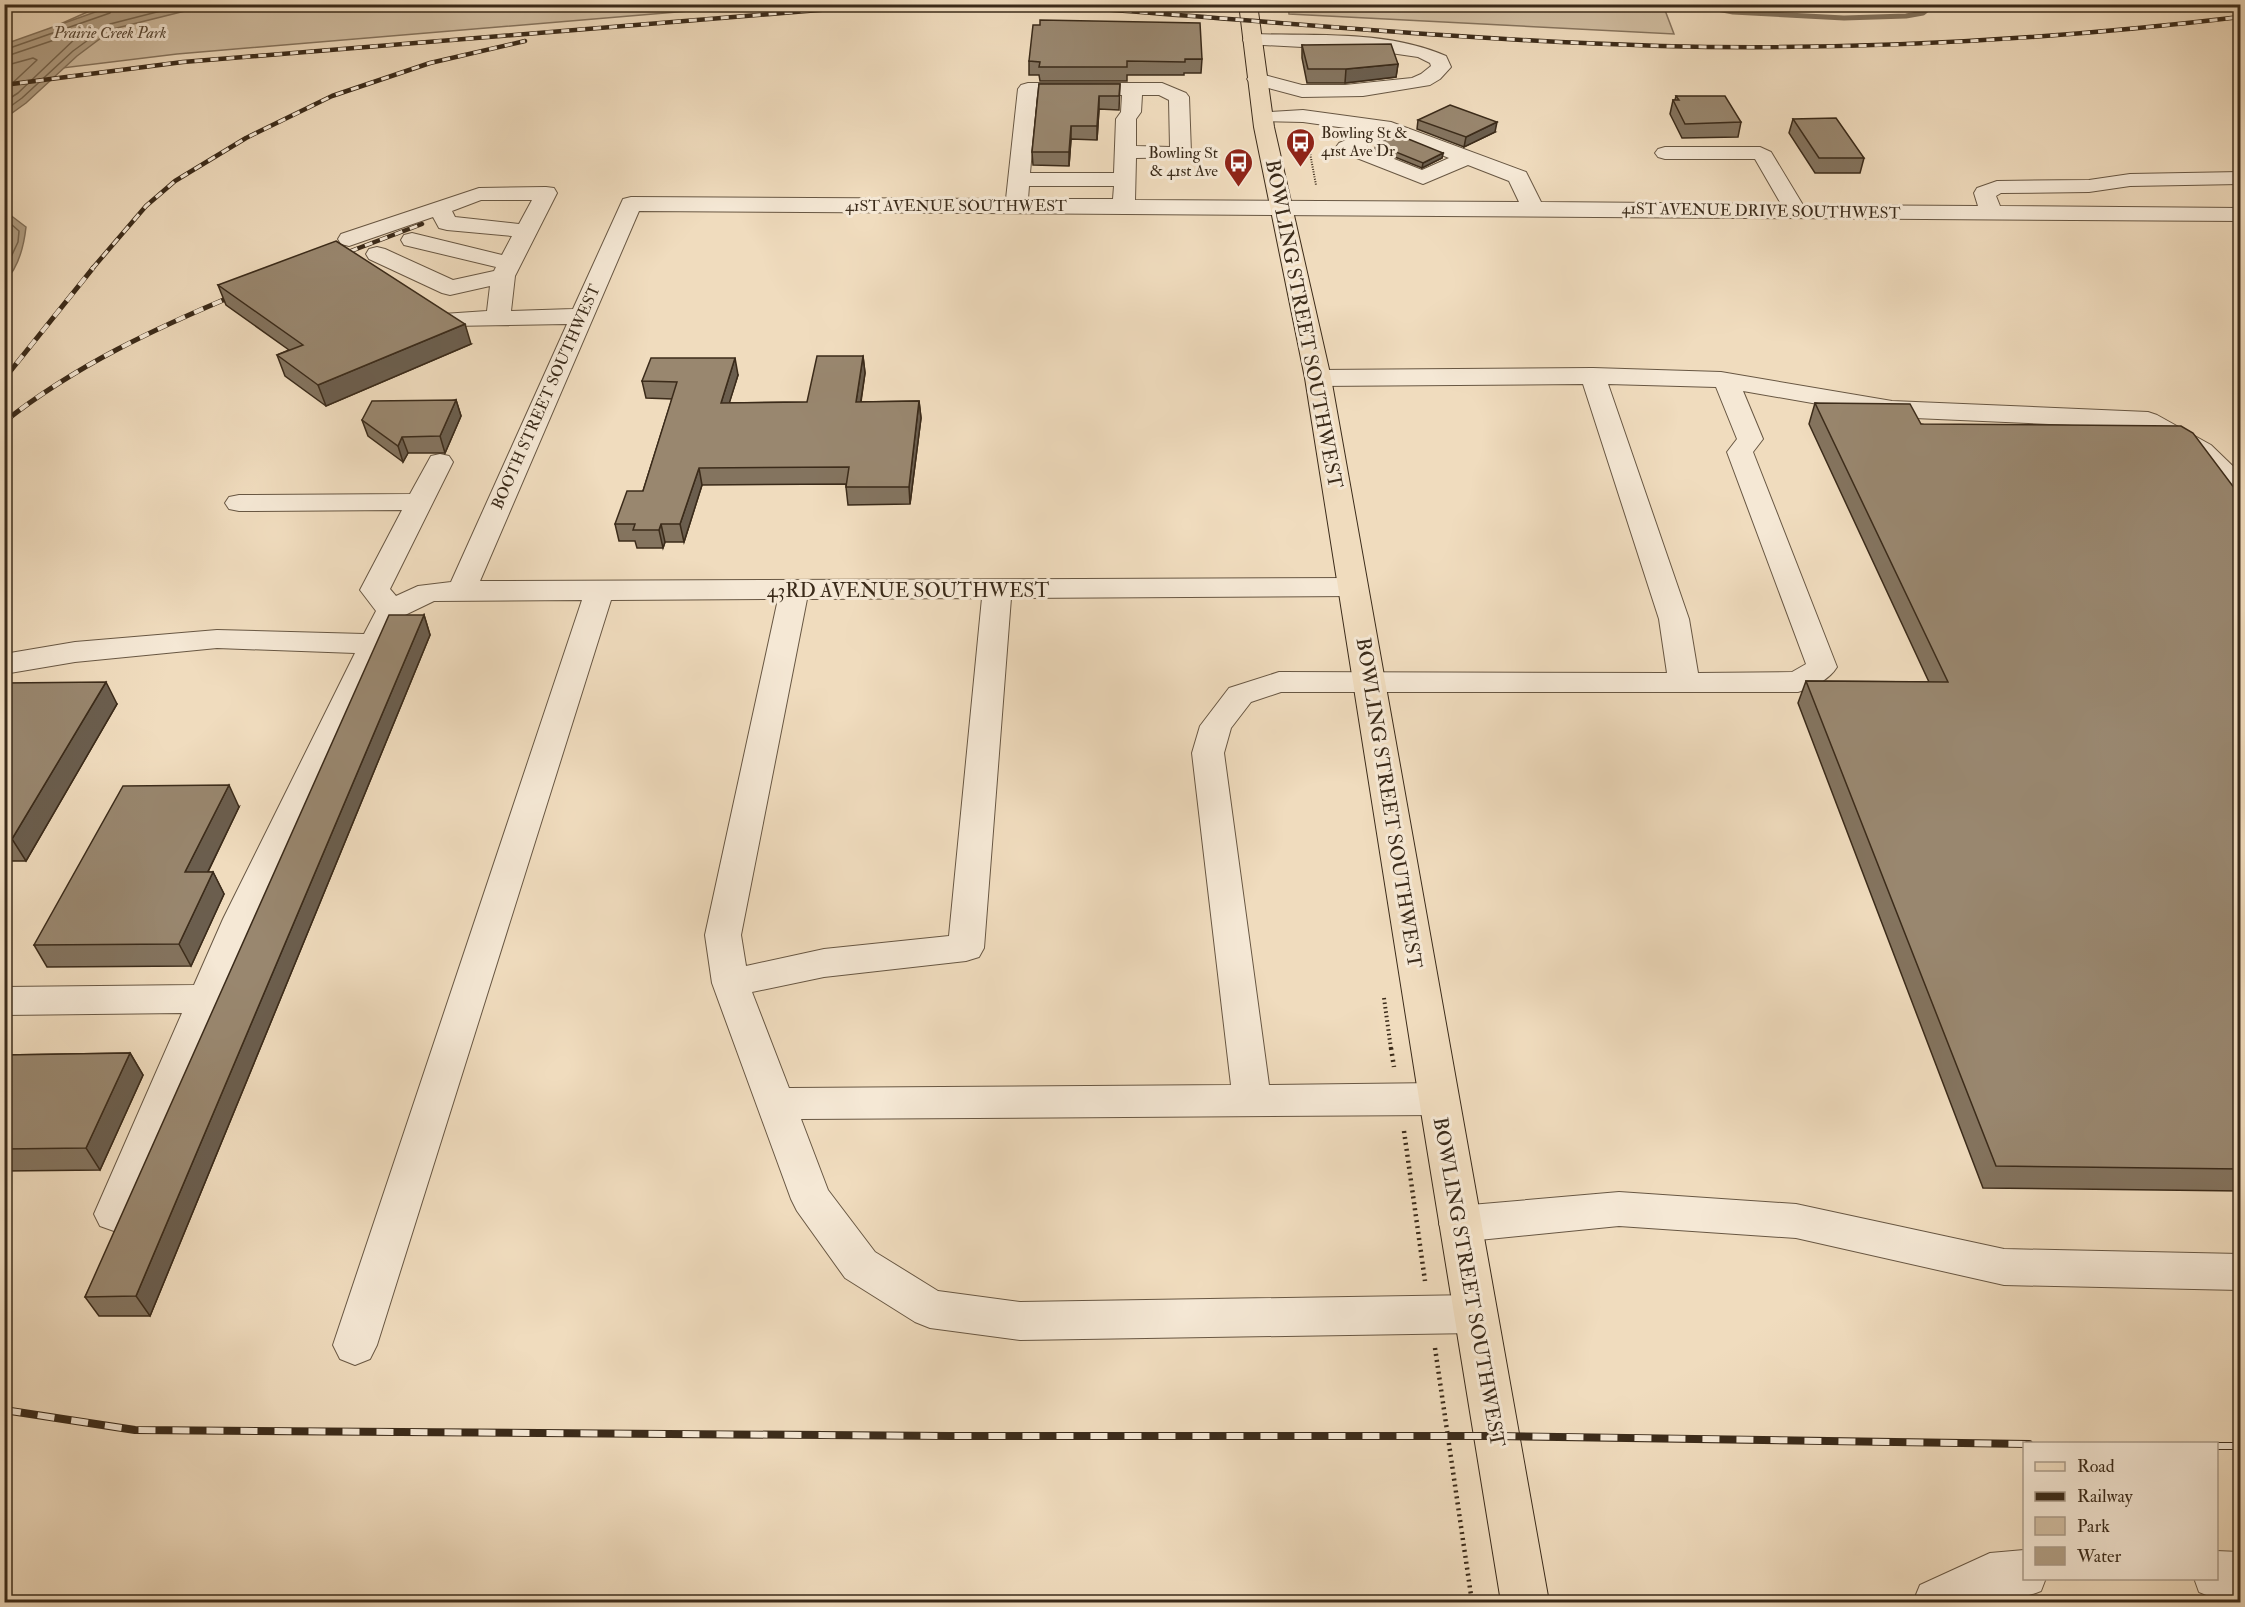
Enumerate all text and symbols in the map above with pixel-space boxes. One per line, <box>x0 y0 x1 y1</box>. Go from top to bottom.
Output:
park label: Prairie Creek Park <box>53 23 167 43</box>
place label: Bowling St & 41st Ave Dr <box>1321 123 1408 161</box>
bus stop icon: Bowling St & 41st Ave Dr <box>1284 126 1316 168</box>
place label: Bowling St & 41st Ave <box>1148 143 1218 181</box>
bus stop icon: Bowling St & 41st Ave <box>1223 146 1255 188</box>
street label: BOWLING STREET SOUTHWEST <box>1260 157 1348 491</box>
street label: 41ST AVENUE SOUTHWEST <box>845 196 1067 216</box>
street label: 41ST AVENUE DRIVE SOUTHWEST <box>1621 199 1901 223</box>
street label: BOOTH STREET SOUTHWEST <box>487 281 605 513</box>
street label: 43RD AVENUE SOUTHWEST <box>767 578 1049 603</box>
street label: BOWLING STREET SOUTHWEST <box>1350 636 1428 970</box>
street label: BOWLING STREET SOUTHWEST <box>1428 1115 1510 1449</box>
legend <box>2023 1442 2218 1580</box>
text: Road <box>2077 1455 2115 1478</box>
text: Railway <box>2077 1485 2134 1508</box>
text: Park <box>2077 1515 2110 1538</box>
text: Water <box>2076 1545 2121 1568</box>

